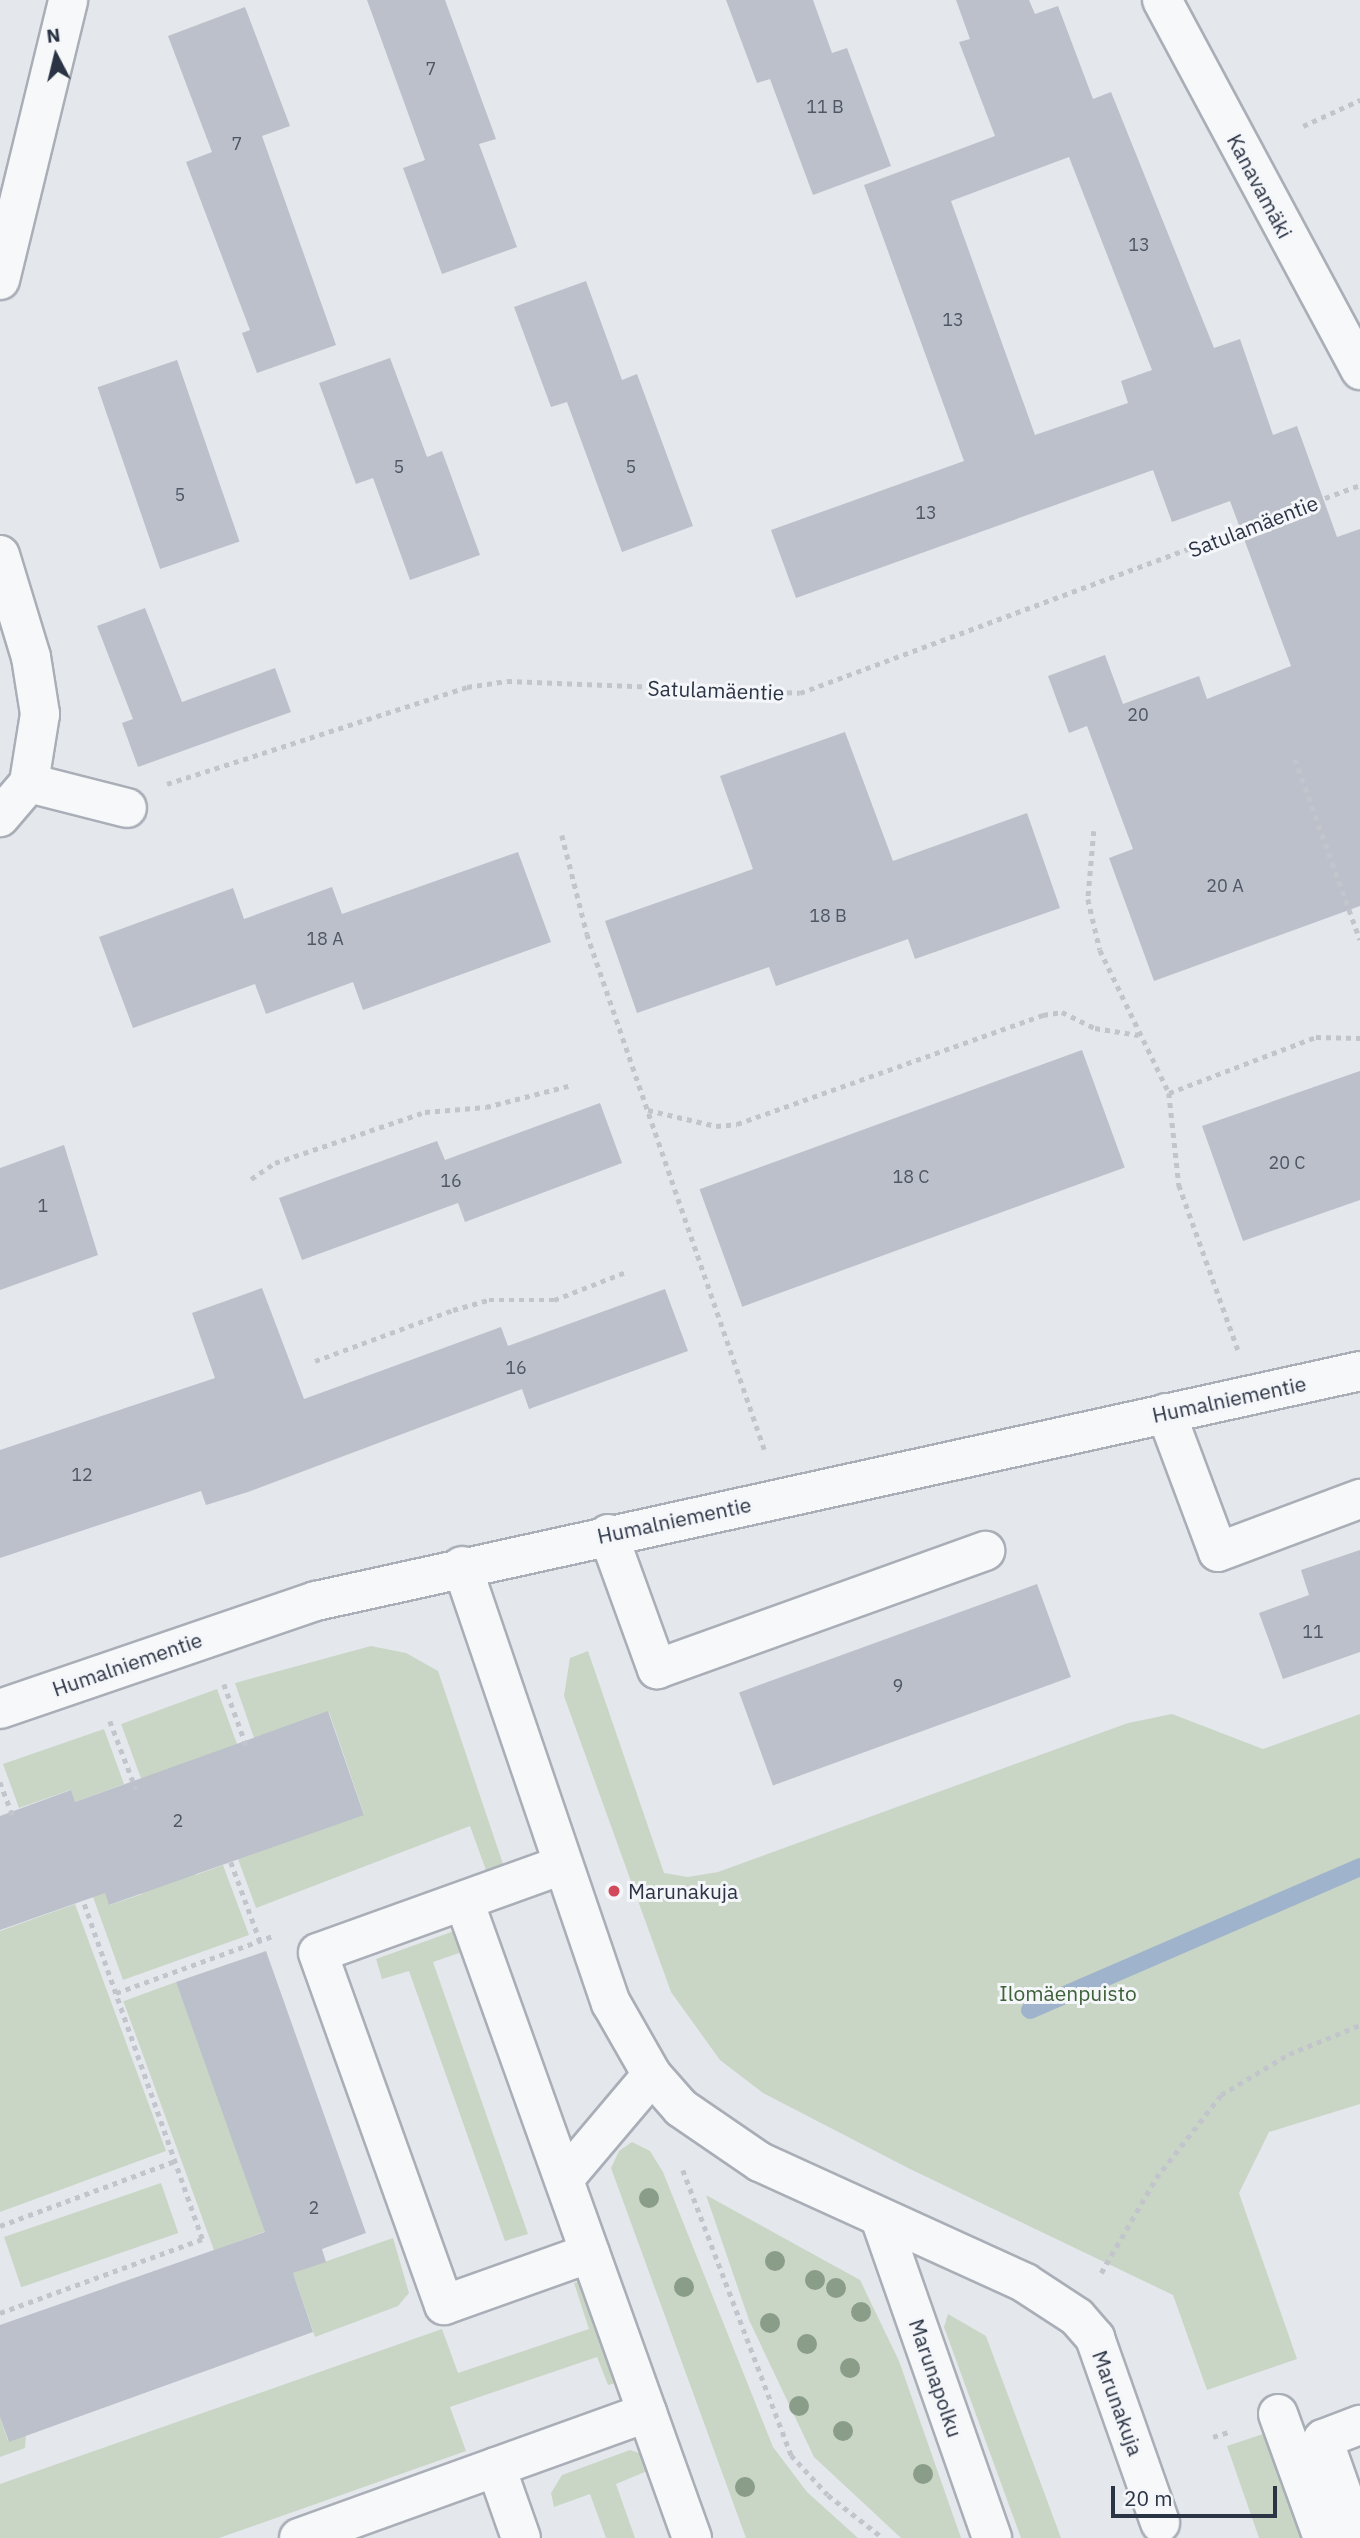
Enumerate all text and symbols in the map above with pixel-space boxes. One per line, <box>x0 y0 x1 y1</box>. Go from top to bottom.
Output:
north arrow <box>21 21 91 91</box>
text: N <box>45 22 62 48</box>
house number: 7 <box>426 58 436 80</box>
house number: 11 B <box>806 96 844 118</box>
street label: Kanavamäki <box>1222 130 1298 242</box>
house number: 7 <box>232 133 242 155</box>
house number: 13 <box>1128 234 1150 256</box>
house number: 13 <box>942 309 964 331</box>
house number: 5 <box>394 456 404 478</box>
house number: 5 <box>626 456 636 478</box>
house number: 5 <box>175 484 185 506</box>
street label: Satulamäentie <box>1185 490 1321 562</box>
house number: 13 <box>915 502 937 524</box>
street label: Satulamäentie <box>647 675 785 705</box>
house number: 20 <box>1127 704 1149 726</box>
house number: 20 A <box>1206 875 1244 897</box>
house number: 18 B <box>809 905 847 927</box>
house number: 18 A <box>306 928 344 950</box>
house number: 20 C <box>1268 1152 1306 1174</box>
house number: 18 C <box>892 1166 930 1188</box>
house number: 16 <box>440 1170 462 1192</box>
house number: 1 <box>38 1195 48 1217</box>
house number: 16 <box>505 1357 527 1379</box>
street label: Humalniementie <box>1150 1370 1308 1428</box>
house number: 12 <box>71 1464 93 1486</box>
street label: Humalniementie <box>595 1491 753 1549</box>
house number: 11 <box>1302 1621 1324 1643</box>
street label: Humalniementie <box>49 1627 205 1701</box>
house number: 9 <box>893 1675 903 1697</box>
house number: 2 <box>173 1810 183 1832</box>
place label: Marunakuja <box>628 1878 738 1904</box>
marker: Marunakuja <box>606 1883 622 1899</box>
park label: Ilomäenpuisto <box>999 1980 1137 2006</box>
house number: 2 <box>309 2197 319 2219</box>
street label: Marunapolku <box>904 2316 968 2440</box>
street label: Marunakuja <box>1087 2347 1149 2459</box>
scale bar <box>1115 2472 1281 2516</box>
text: 20 m <box>1124 2484 1173 2512</box>

